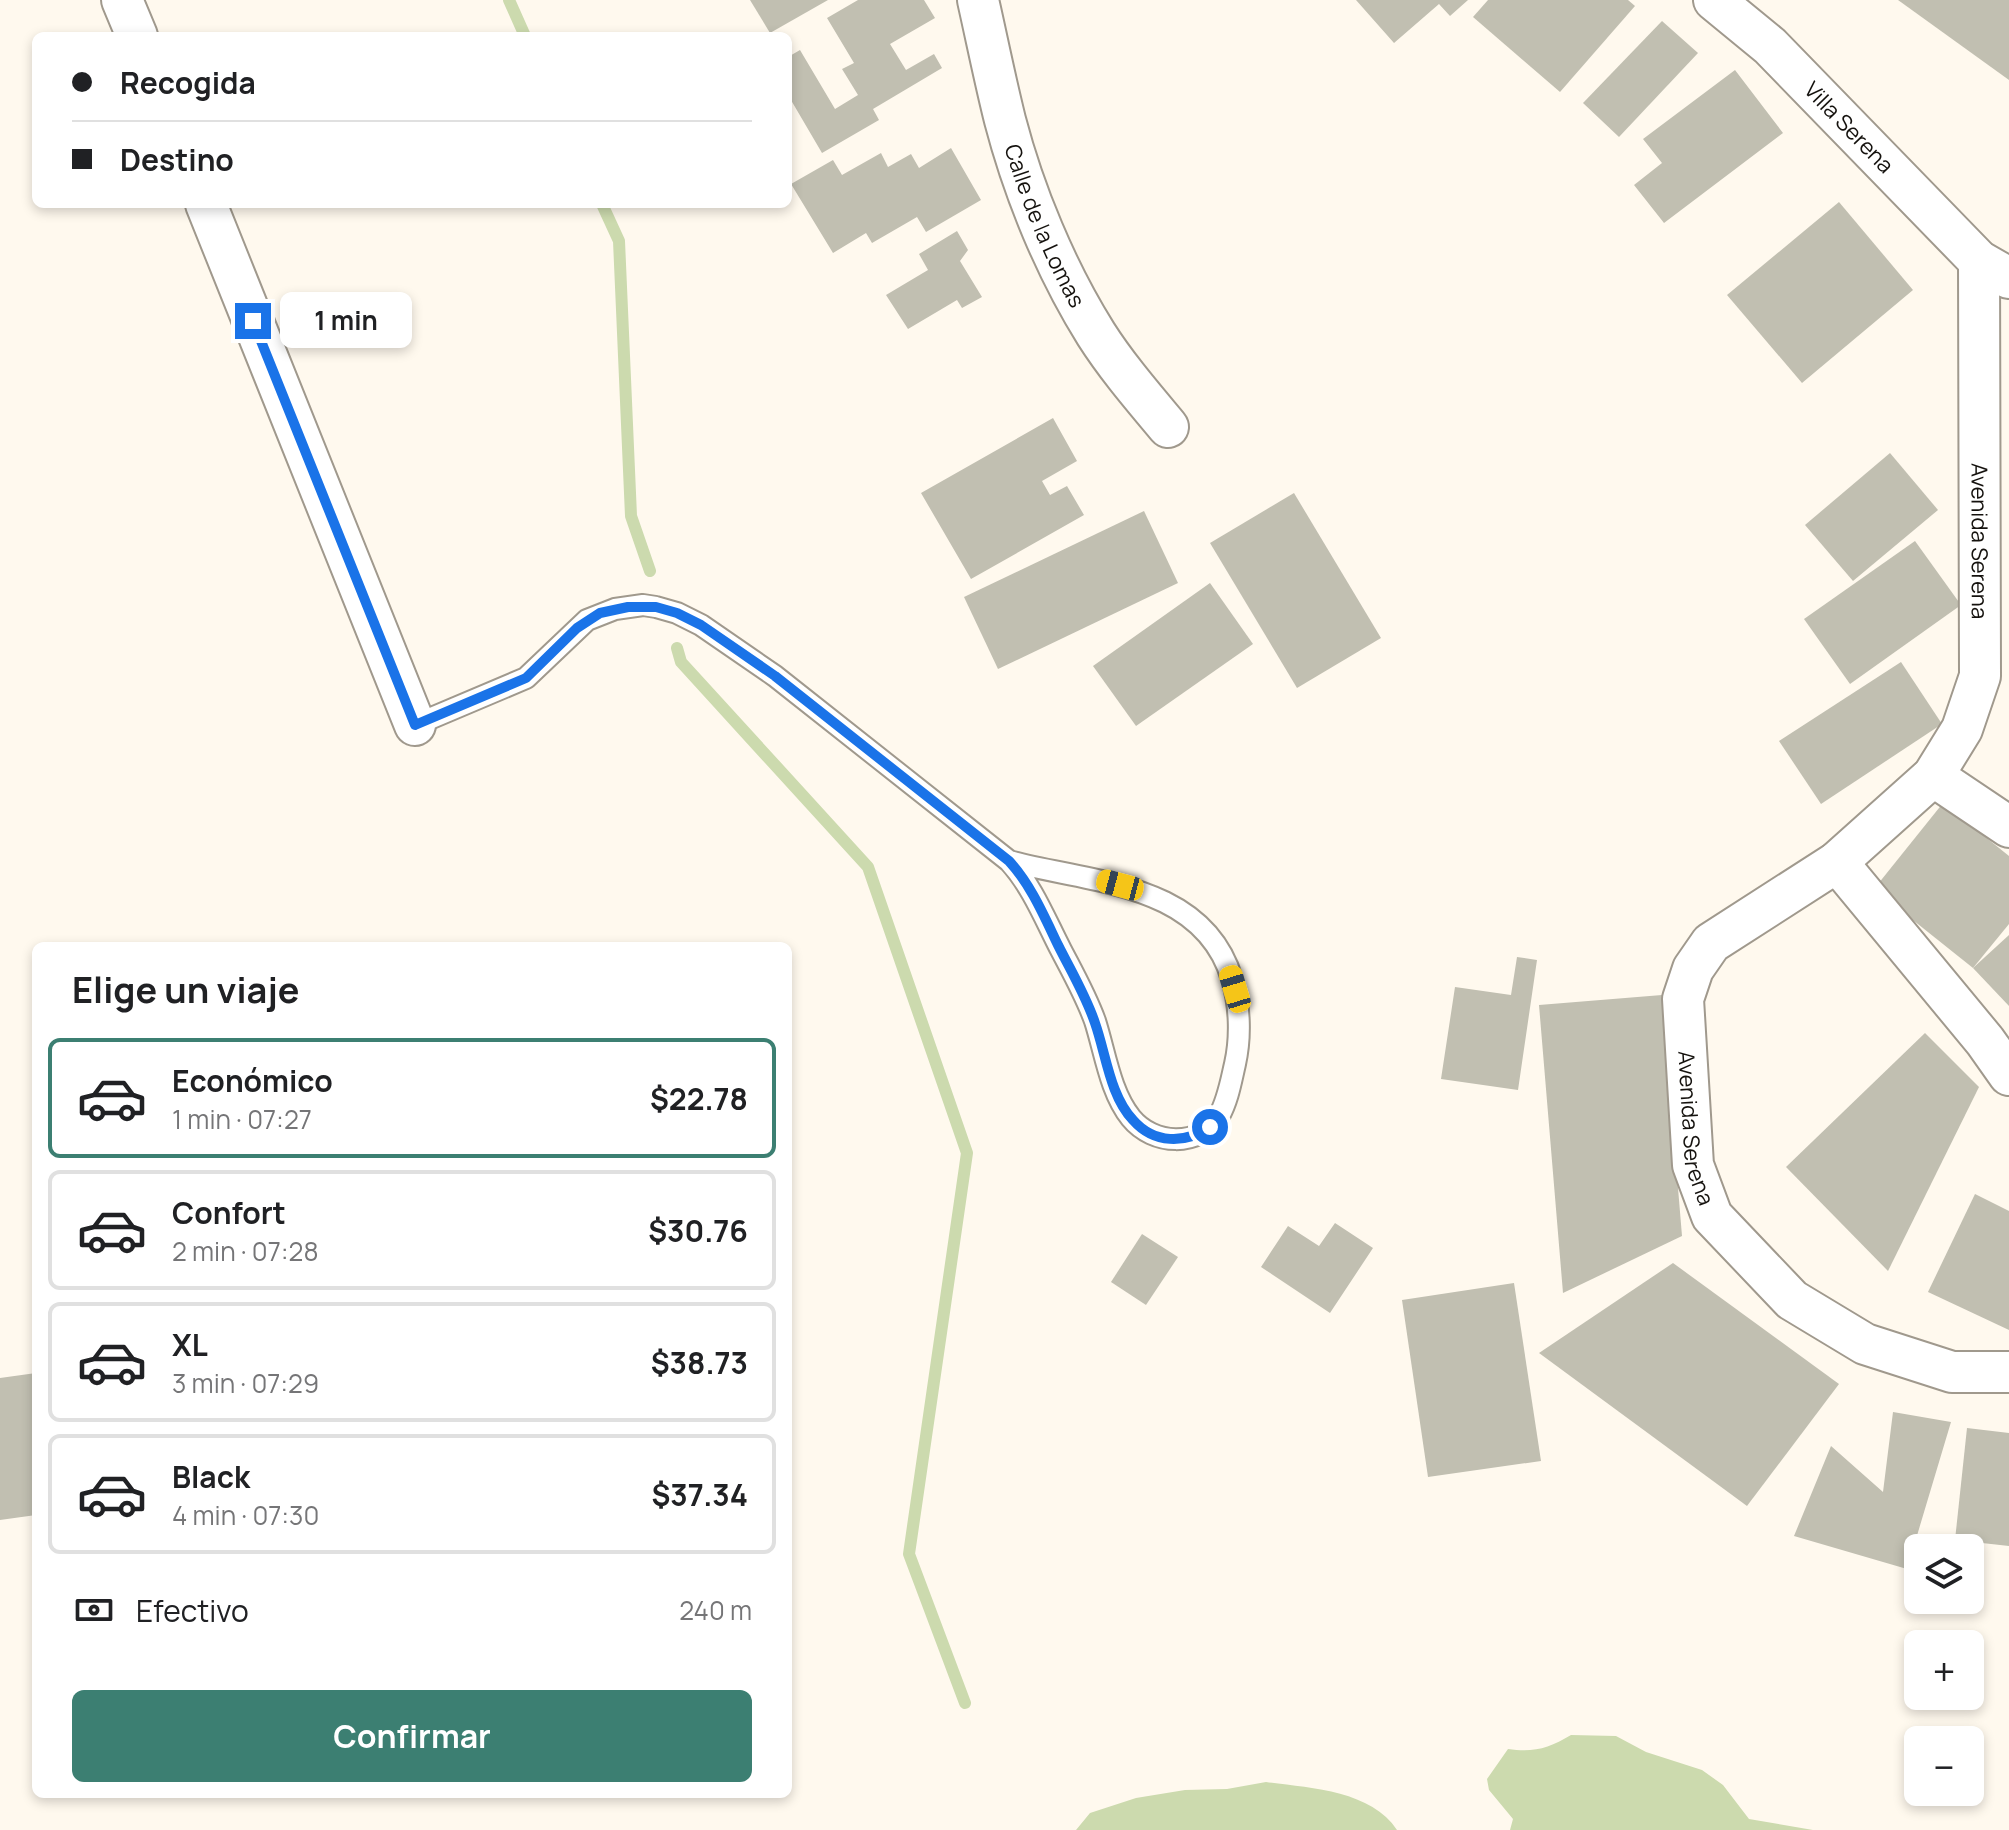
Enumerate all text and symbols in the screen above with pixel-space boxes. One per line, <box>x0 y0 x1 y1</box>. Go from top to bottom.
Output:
text: Recogida <box>120 62 256 103</box>
street label: Villa Serena <box>1798 75 1901 180</box>
text: Destino <box>120 139 234 180</box>
street label: Calle de la Lomas <box>998 140 1092 313</box>
callout: 1 min <box>281 293 413 349</box>
text: 1 min <box>314 302 378 338</box>
route end <box>235 303 271 339</box>
street label: Avenida Serena <box>1964 463 1995 619</box>
car <box>1094 867 1146 903</box>
car <box>1217 963 1253 1015</box>
text: Elige un viaje <box>72 965 299 1014</box>
street label: Avenida Serena <box>1671 1050 1722 1209</box>
text: Económico <box>172 1060 333 1101</box>
icon: car <box>76 1062 148 1134</box>
text: $22.78 <box>650 1078 748 1119</box>
text: 1 min · 07:27 <box>172 1101 312 1137</box>
route start <box>1192 1109 1228 1145</box>
text: Confort <box>172 1192 286 1233</box>
icon: car <box>76 1194 148 1266</box>
text: $30.76 <box>648 1210 748 1251</box>
text: 2 min · 07:28 <box>172 1233 318 1269</box>
text: XL <box>172 1324 208 1365</box>
icon: car <box>76 1326 148 1398</box>
text: $38.73 <box>651 1342 748 1383</box>
text: 3 min · 07:29 <box>172 1365 319 1401</box>
text: Black <box>172 1456 250 1497</box>
icon: car <box>76 1458 148 1530</box>
text: $37.34 <box>651 1474 748 1515</box>
text: 4 min · 07:30 <box>172 1497 319 1533</box>
map controls <box>1904 1534 1984 1806</box>
button: layers <box>1904 1534 1984 1614</box>
icon: cash <box>72 1588 116 1632</box>
text: Efectivo <box>136 1590 249 1631</box>
text: 240 m <box>679 1592 752 1628</box>
button: + <box>1904 1630 1984 1710</box>
button: Confirmar <box>72 1690 752 1782</box>
button: − <box>1904 1726 1984 1806</box>

